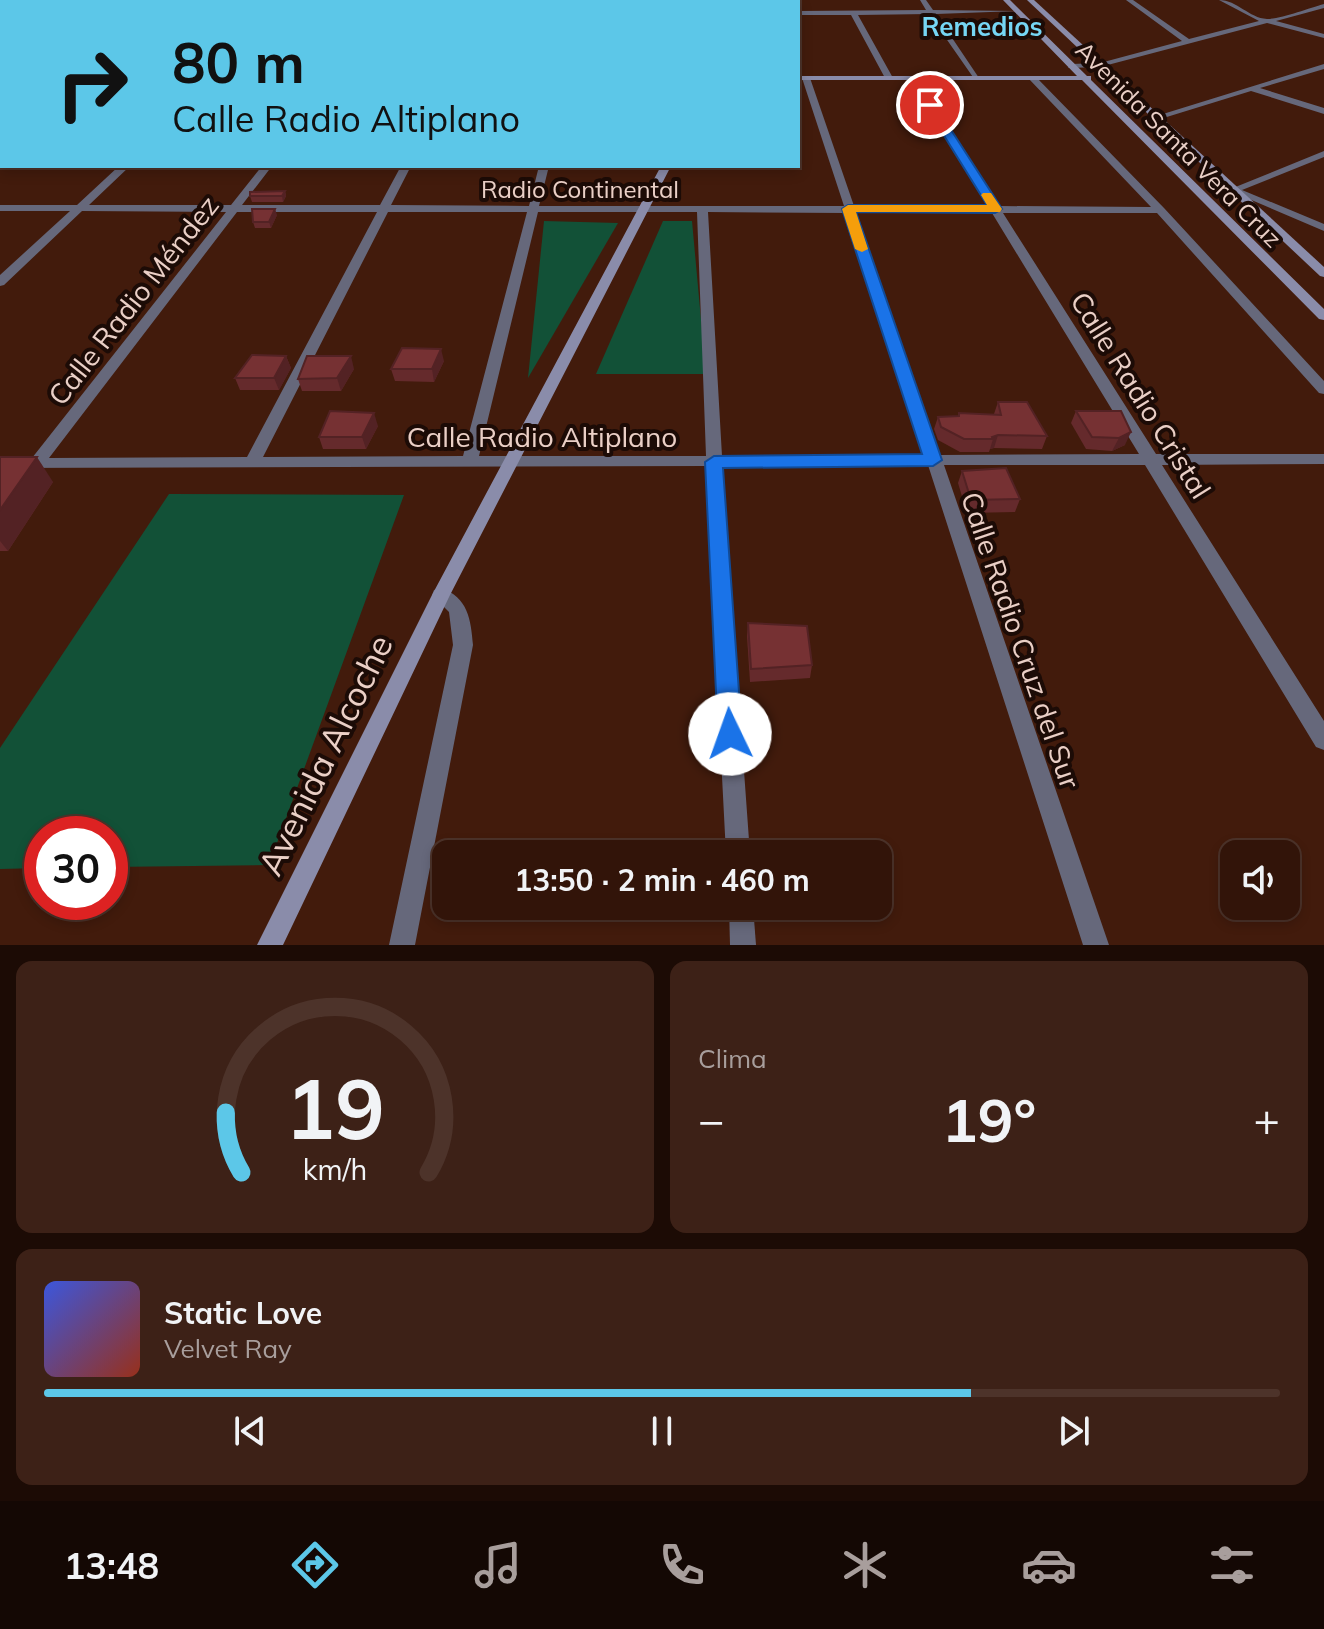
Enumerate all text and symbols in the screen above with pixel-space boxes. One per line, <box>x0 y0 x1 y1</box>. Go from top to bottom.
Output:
district label: Remedios <box>921 10 1043 43</box>
text: 80 m <box>172 27 305 97</box>
icon: right <box>40 32 144 136</box>
street label: Avenida Santa Vera Cruz <box>1070 35 1288 253</box>
pin <box>896 71 964 139</box>
icon: arrive <box>908 83 952 127</box>
text: Calle Radio Altiplano <box>172 96 520 141</box>
street label: Radio Continental <box>481 174 679 204</box>
street label: Calle Radio Méndez <box>40 188 226 412</box>
street label: Calle Radio Cristal <box>1063 285 1219 505</box>
street label: Calle Radio Altiplano <box>407 419 677 454</box>
street label: Calle Radio Cruz del Sur <box>954 487 1088 794</box>
street label: Avenida Alcoche <box>248 628 402 882</box>
position arrow <box>688 692 772 776</box>
speed limit sign: 30 <box>24 816 128 920</box>
map controls <box>1220 840 1300 920</box>
button: sound <box>1220 840 1300 920</box>
text: 13:50 · 2 min · 460 m <box>514 861 810 899</box>
text: Clima <box>698 1042 767 1075</box>
text: 19 <box>285 1055 385 1160</box>
text: 19° <box>942 1082 1036 1157</box>
text: − <box>698 1092 724 1147</box>
text: + <box>1254 1092 1280 1147</box>
text: km/h <box>303 1151 367 1187</box>
text: Static Love <box>164 1294 322 1332</box>
text: Velvet Ray <box>164 1332 292 1365</box>
icon: previous <box>228 1409 272 1453</box>
icon: pause <box>640 1409 684 1453</box>
icon: next <box>1052 1409 1096 1453</box>
icon: directions <box>287 1537 343 1593</box>
icon: music <box>470 1537 526 1593</box>
icon: phone <box>654 1537 710 1593</box>
icon: climate <box>837 1537 893 1593</box>
icon: car <box>1021 1537 1077 1593</box>
icon: filters <box>1204 1537 1260 1593</box>
text: 13:48 <box>64 1543 159 1588</box>

